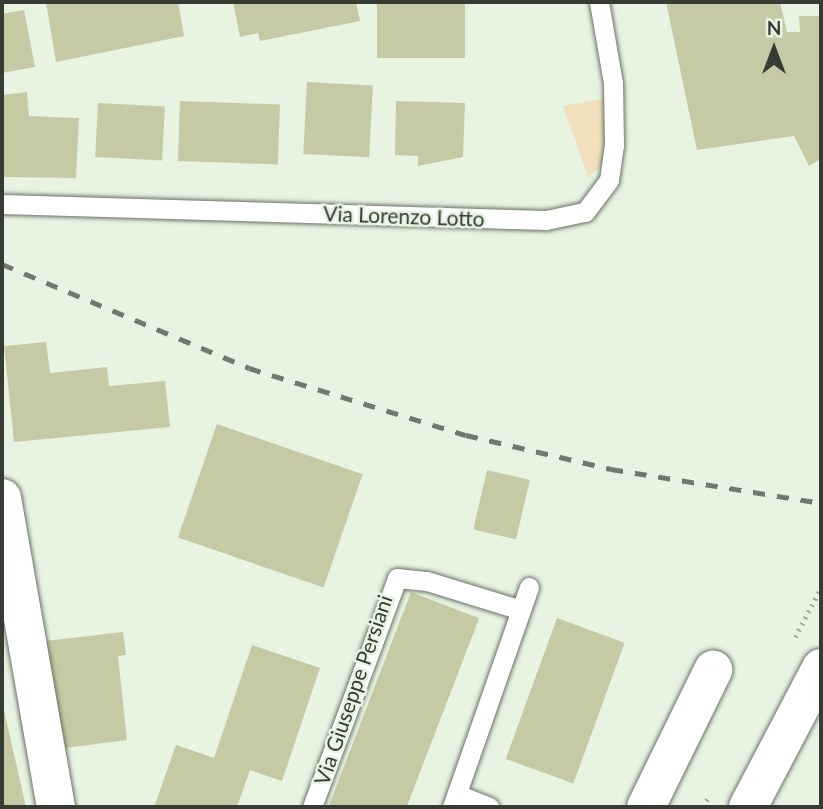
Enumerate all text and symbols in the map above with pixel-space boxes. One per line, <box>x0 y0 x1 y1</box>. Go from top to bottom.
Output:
north arrow <box>739 14 809 84</box>
text: N <box>767 16 781 39</box>
street label: Via Lorenzo Lotto <box>323 201 485 231</box>
street label: Via Giuseppe Persiani <box>309 592 397 788</box>

